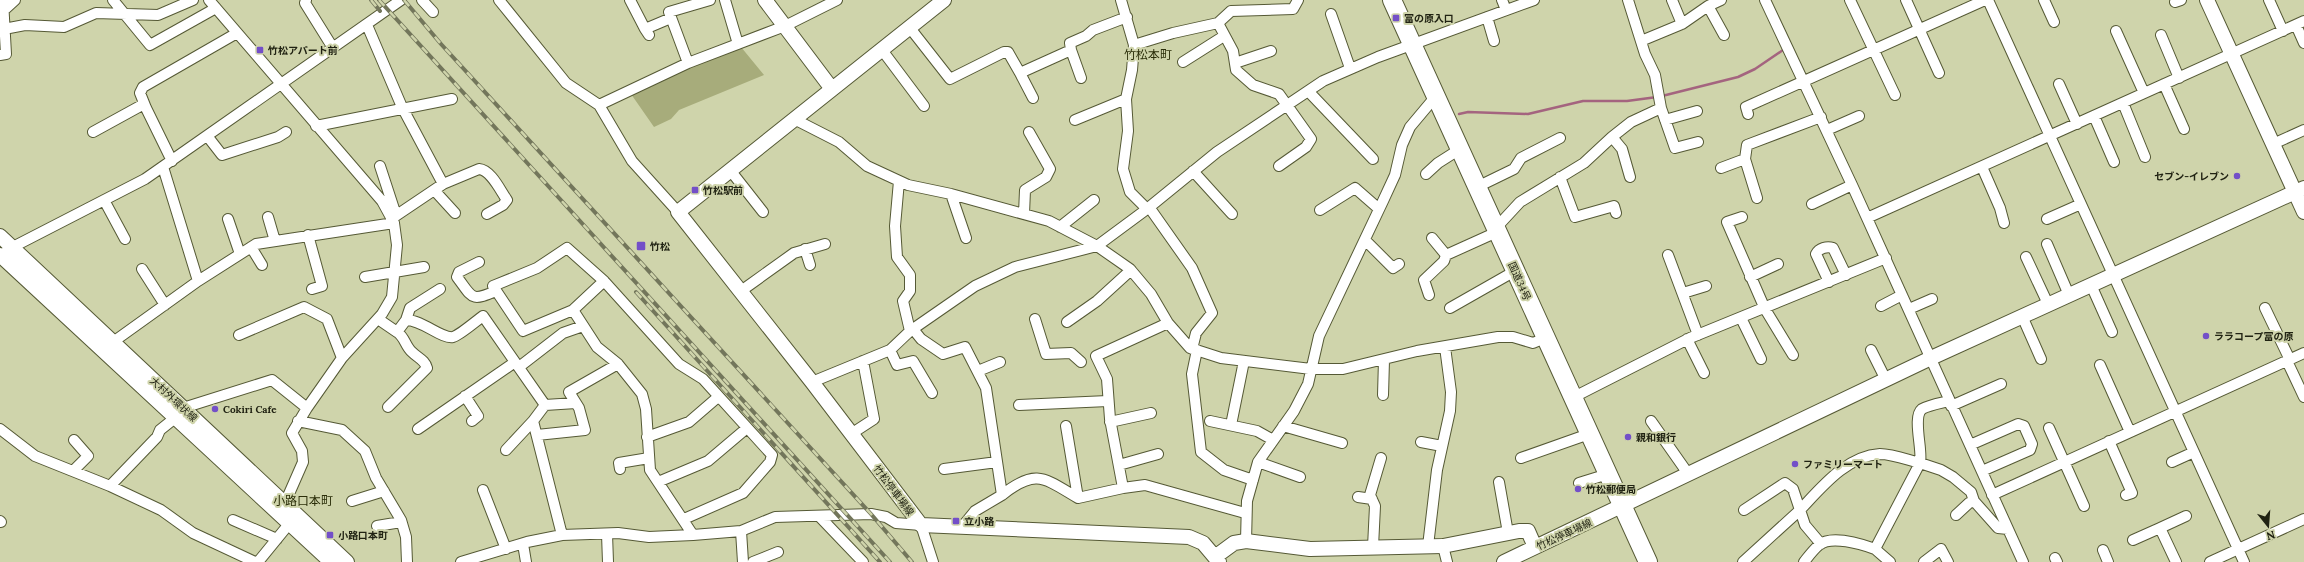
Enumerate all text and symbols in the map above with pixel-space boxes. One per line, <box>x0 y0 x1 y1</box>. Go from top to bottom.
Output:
place label: 富の原入口 <box>1404 12 1454 25</box>
marker: 富の原入口 <box>1391 13 1401 23</box>
place label: 竹松アパート前 <box>267 44 338 57</box>
marker: 竹松アパート前 <box>255 45 265 55</box>
district label: 竹松本町 <box>1124 47 1172 62</box>
place label: セブン-イレブン <box>2154 170 2229 183</box>
marker: セブン-イレブン <box>2232 171 2242 181</box>
place label: 竹松駅前 <box>702 184 743 197</box>
marker: 竹松駅前 <box>690 185 700 195</box>
marker: 竹松 <box>635 240 647 252</box>
place label: 竹松 <box>649 240 670 253</box>
street label: 国道34号 <box>1505 260 1534 303</box>
place label: ララコープ富の原 <box>2214 330 2293 343</box>
marker: ララコープ富の原 <box>2201 331 2211 341</box>
street label: 大村外環状線 <box>147 374 200 425</box>
place label: Cokiri Cafe <box>223 403 277 416</box>
marker: Cokiri Cafe <box>210 404 220 414</box>
place label: 親和銀行 <box>1636 431 1676 444</box>
marker: 親和銀行 <box>1623 432 1633 442</box>
place label: ファミリーマート <box>1803 458 1883 471</box>
marker: ファミリーマート <box>1790 459 1800 469</box>
street label: 竹松停車場線 <box>870 462 917 518</box>
place label: 竹松郵便局 <box>1585 483 1636 496</box>
marker: 竹松郵便局 <box>1573 484 1583 494</box>
district label: 小路口本町 <box>273 493 333 508</box>
north arrow <box>2248 506 2288 546</box>
place label: 立小路 <box>964 515 995 528</box>
marker: 立小路 <box>951 516 961 526</box>
street label: 竹松停車場線 <box>1534 516 1594 553</box>
text: N <box>2264 528 2277 544</box>
place label: 小路口本町 <box>338 529 388 542</box>
marker: 小路口本町 <box>325 530 335 540</box>

